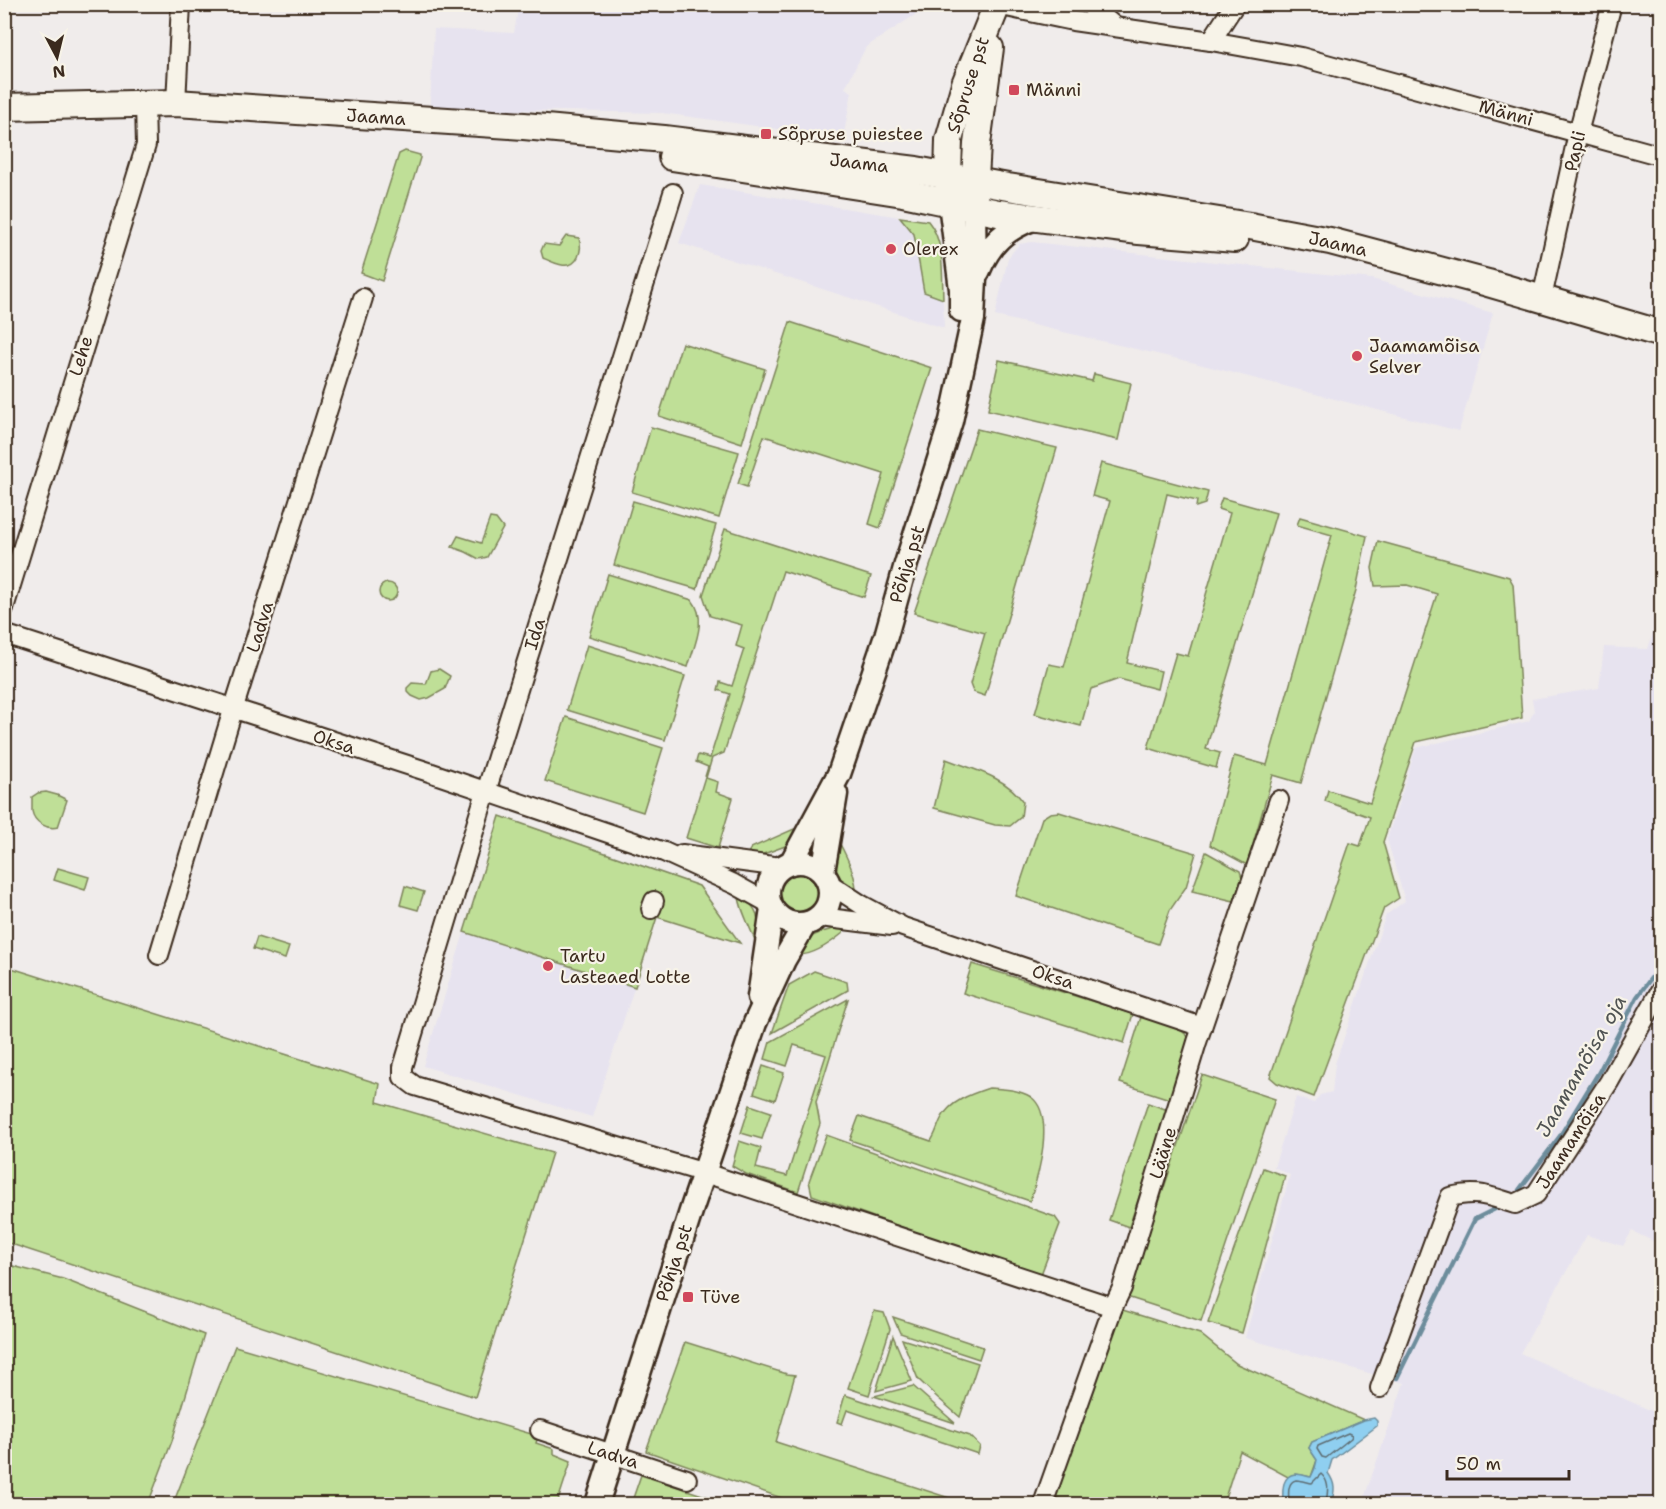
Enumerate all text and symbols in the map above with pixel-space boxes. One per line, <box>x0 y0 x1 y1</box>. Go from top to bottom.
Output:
north arrow <box>27 27 87 87</box>
street label: Sõpruse pst <box>941 33 995 136</box>
text: N <box>51 60 66 83</box>
place label: Männi <box>1026 78 1081 102</box>
marker: Männi <box>1007 83 1021 97</box>
street label: Männi <box>1476 94 1536 132</box>
street label: Jaama <box>345 103 407 131</box>
place label: Sõpruse puiestee <box>778 122 923 146</box>
marker: Sõpruse puiestee <box>759 127 773 141</box>
street label: Papli <box>1559 128 1591 174</box>
street label: Jaama <box>828 147 890 179</box>
street label: Jaama <box>1306 226 1370 262</box>
place label: Olerex <box>903 237 958 261</box>
marker: Olerex <box>884 242 898 256</box>
street label: Lehe <box>64 333 98 379</box>
place label: Jaamamõisa Selver <box>1369 334 1479 379</box>
marker: Jaamamõisa Selver <box>1350 349 1364 363</box>
street label: Põhja pst <box>884 522 930 606</box>
street label: Ladva <box>241 598 279 656</box>
street label: Ida <box>519 615 551 653</box>
street label: Oksa <box>310 724 358 760</box>
place label: Tartu Lasteaed Lotte <box>560 944 691 989</box>
marker: Tartu Lasteaed Lotte <box>541 959 555 973</box>
street label: Oksa <box>1029 959 1077 995</box>
water label: Jaamamõisa oja <box>1531 991 1631 1141</box>
street label: Jaamamõisa <box>1532 1089 1610 1193</box>
street label: Lääne <box>1144 1124 1182 1182</box>
street label: Põhja pst <box>650 1221 698 1305</box>
place label: Tüve <box>700 1285 740 1309</box>
marker: Tüve <box>681 1290 695 1304</box>
street label: Ladva <box>584 1435 642 1475</box>
scale bar <box>1447 1443 1568 1481</box>
text: 50 m <box>1456 1452 1501 1476</box>

